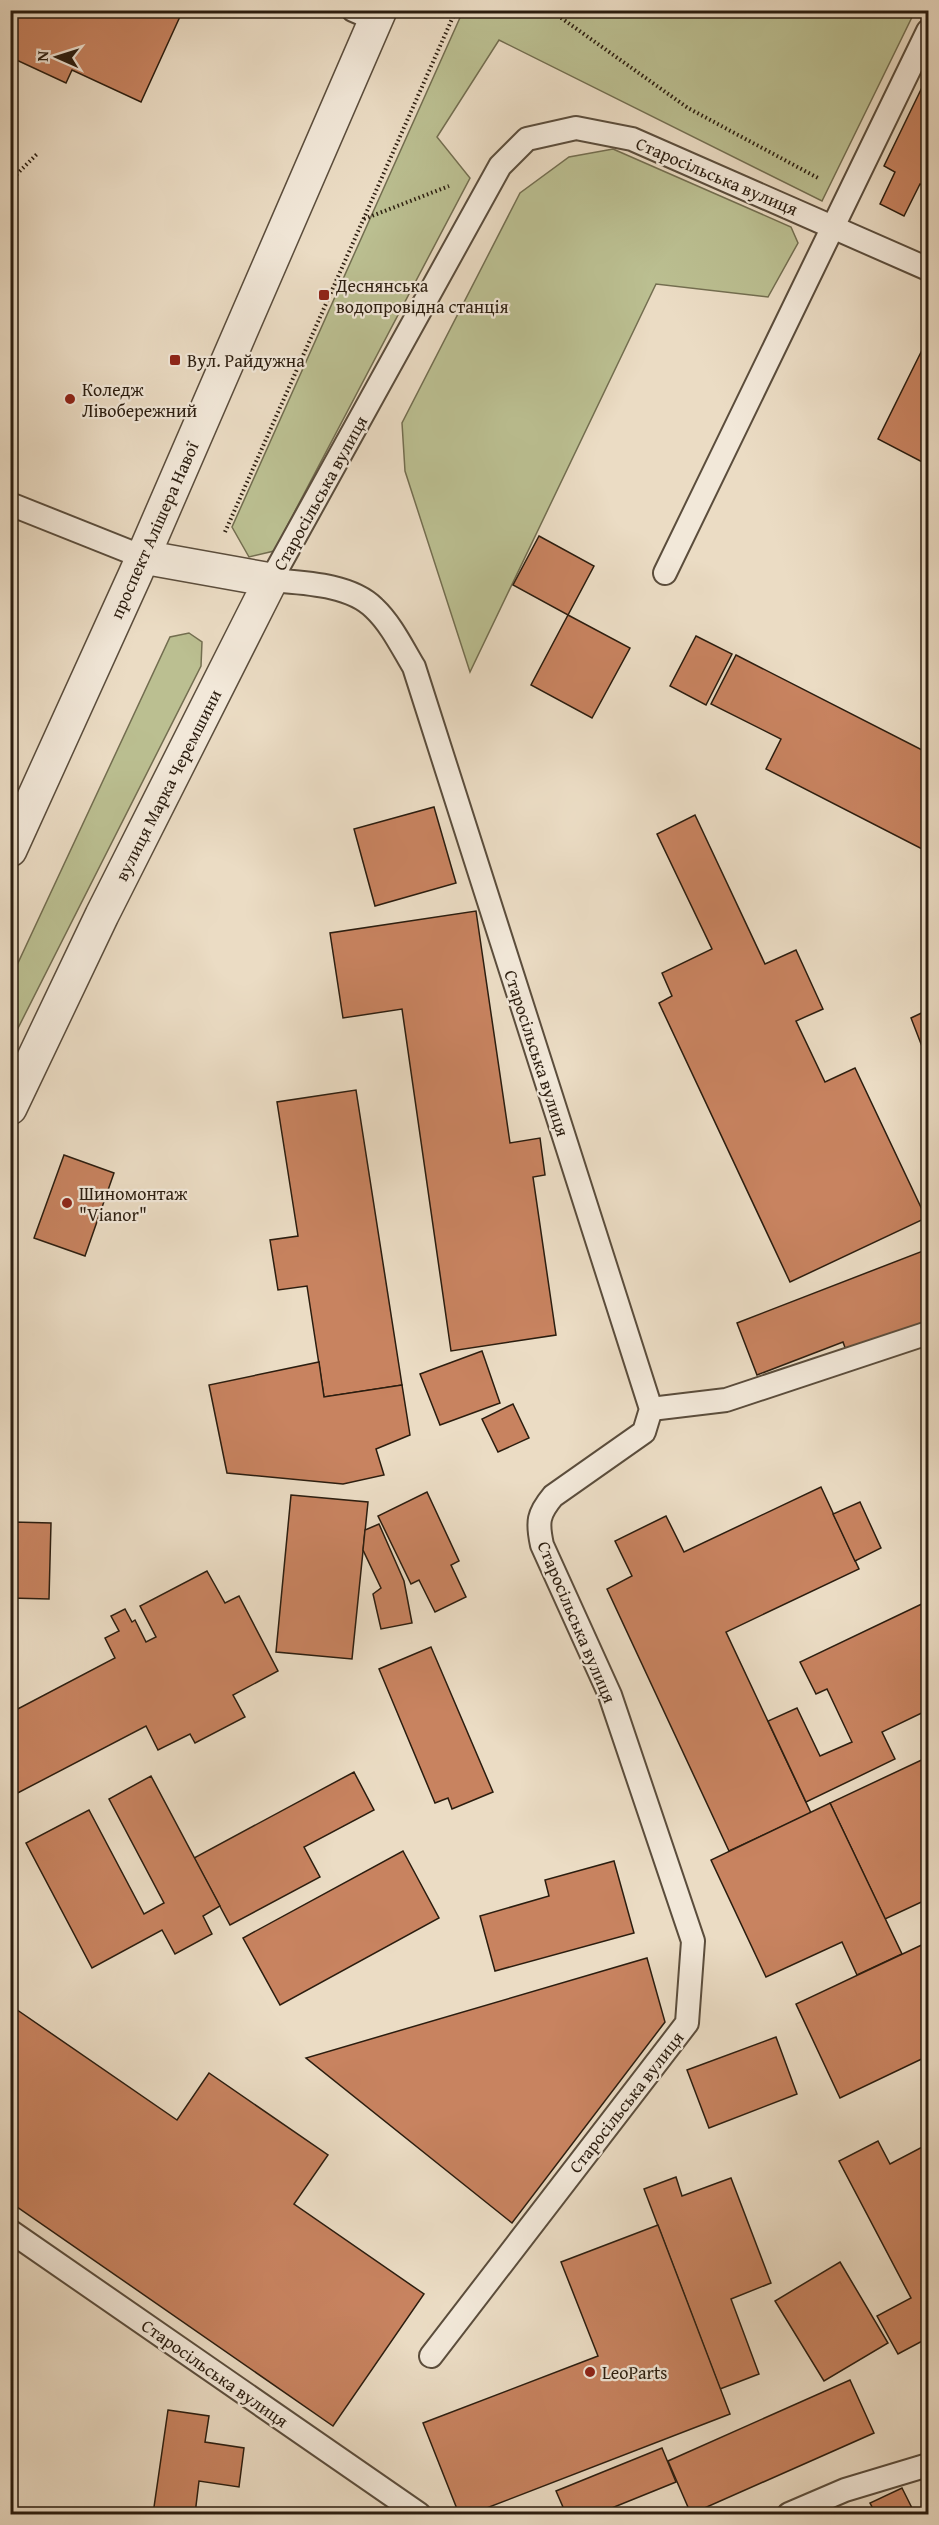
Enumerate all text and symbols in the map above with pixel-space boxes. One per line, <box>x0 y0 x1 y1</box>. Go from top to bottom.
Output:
north arrow <box>27 27 87 87</box>
text: N <box>30 50 54 62</box>
street label: Старосільська вулиця <box>632 130 802 222</box>
place label: Деснянська водопровідна станція <box>335 272 509 320</box>
marker: Деснянська водопровідна станція <box>317 288 331 302</box>
place label: Вул. Райдужна <box>187 347 305 374</box>
marker: Вул. Райдужна <box>168 353 182 367</box>
place label: Коледж Лівобережний <box>82 376 198 424</box>
marker: Коледж Лівобережний <box>63 392 77 406</box>
street label: Старосільська вулиця <box>266 410 374 576</box>
street label: проспект Алішера Навої <box>103 436 206 623</box>
street label: вулиця Марка Черемшини <box>108 684 228 886</box>
street label: Старосільська вулиця <box>497 966 577 1140</box>
place label: Шиномонтаж "Vianor" <box>79 1180 188 1228</box>
marker: Шиномонтаж "Vianor" <box>60 1196 74 1210</box>
street label: Старосільська вулиця <box>531 1537 623 1707</box>
street label: Старосільська вулиця <box>562 2025 690 2179</box>
street label: Старосільська вулиця <box>136 2312 294 2434</box>
place label: LeoParts <box>602 2359 668 2386</box>
marker: LeoParts <box>583 2365 597 2379</box>

